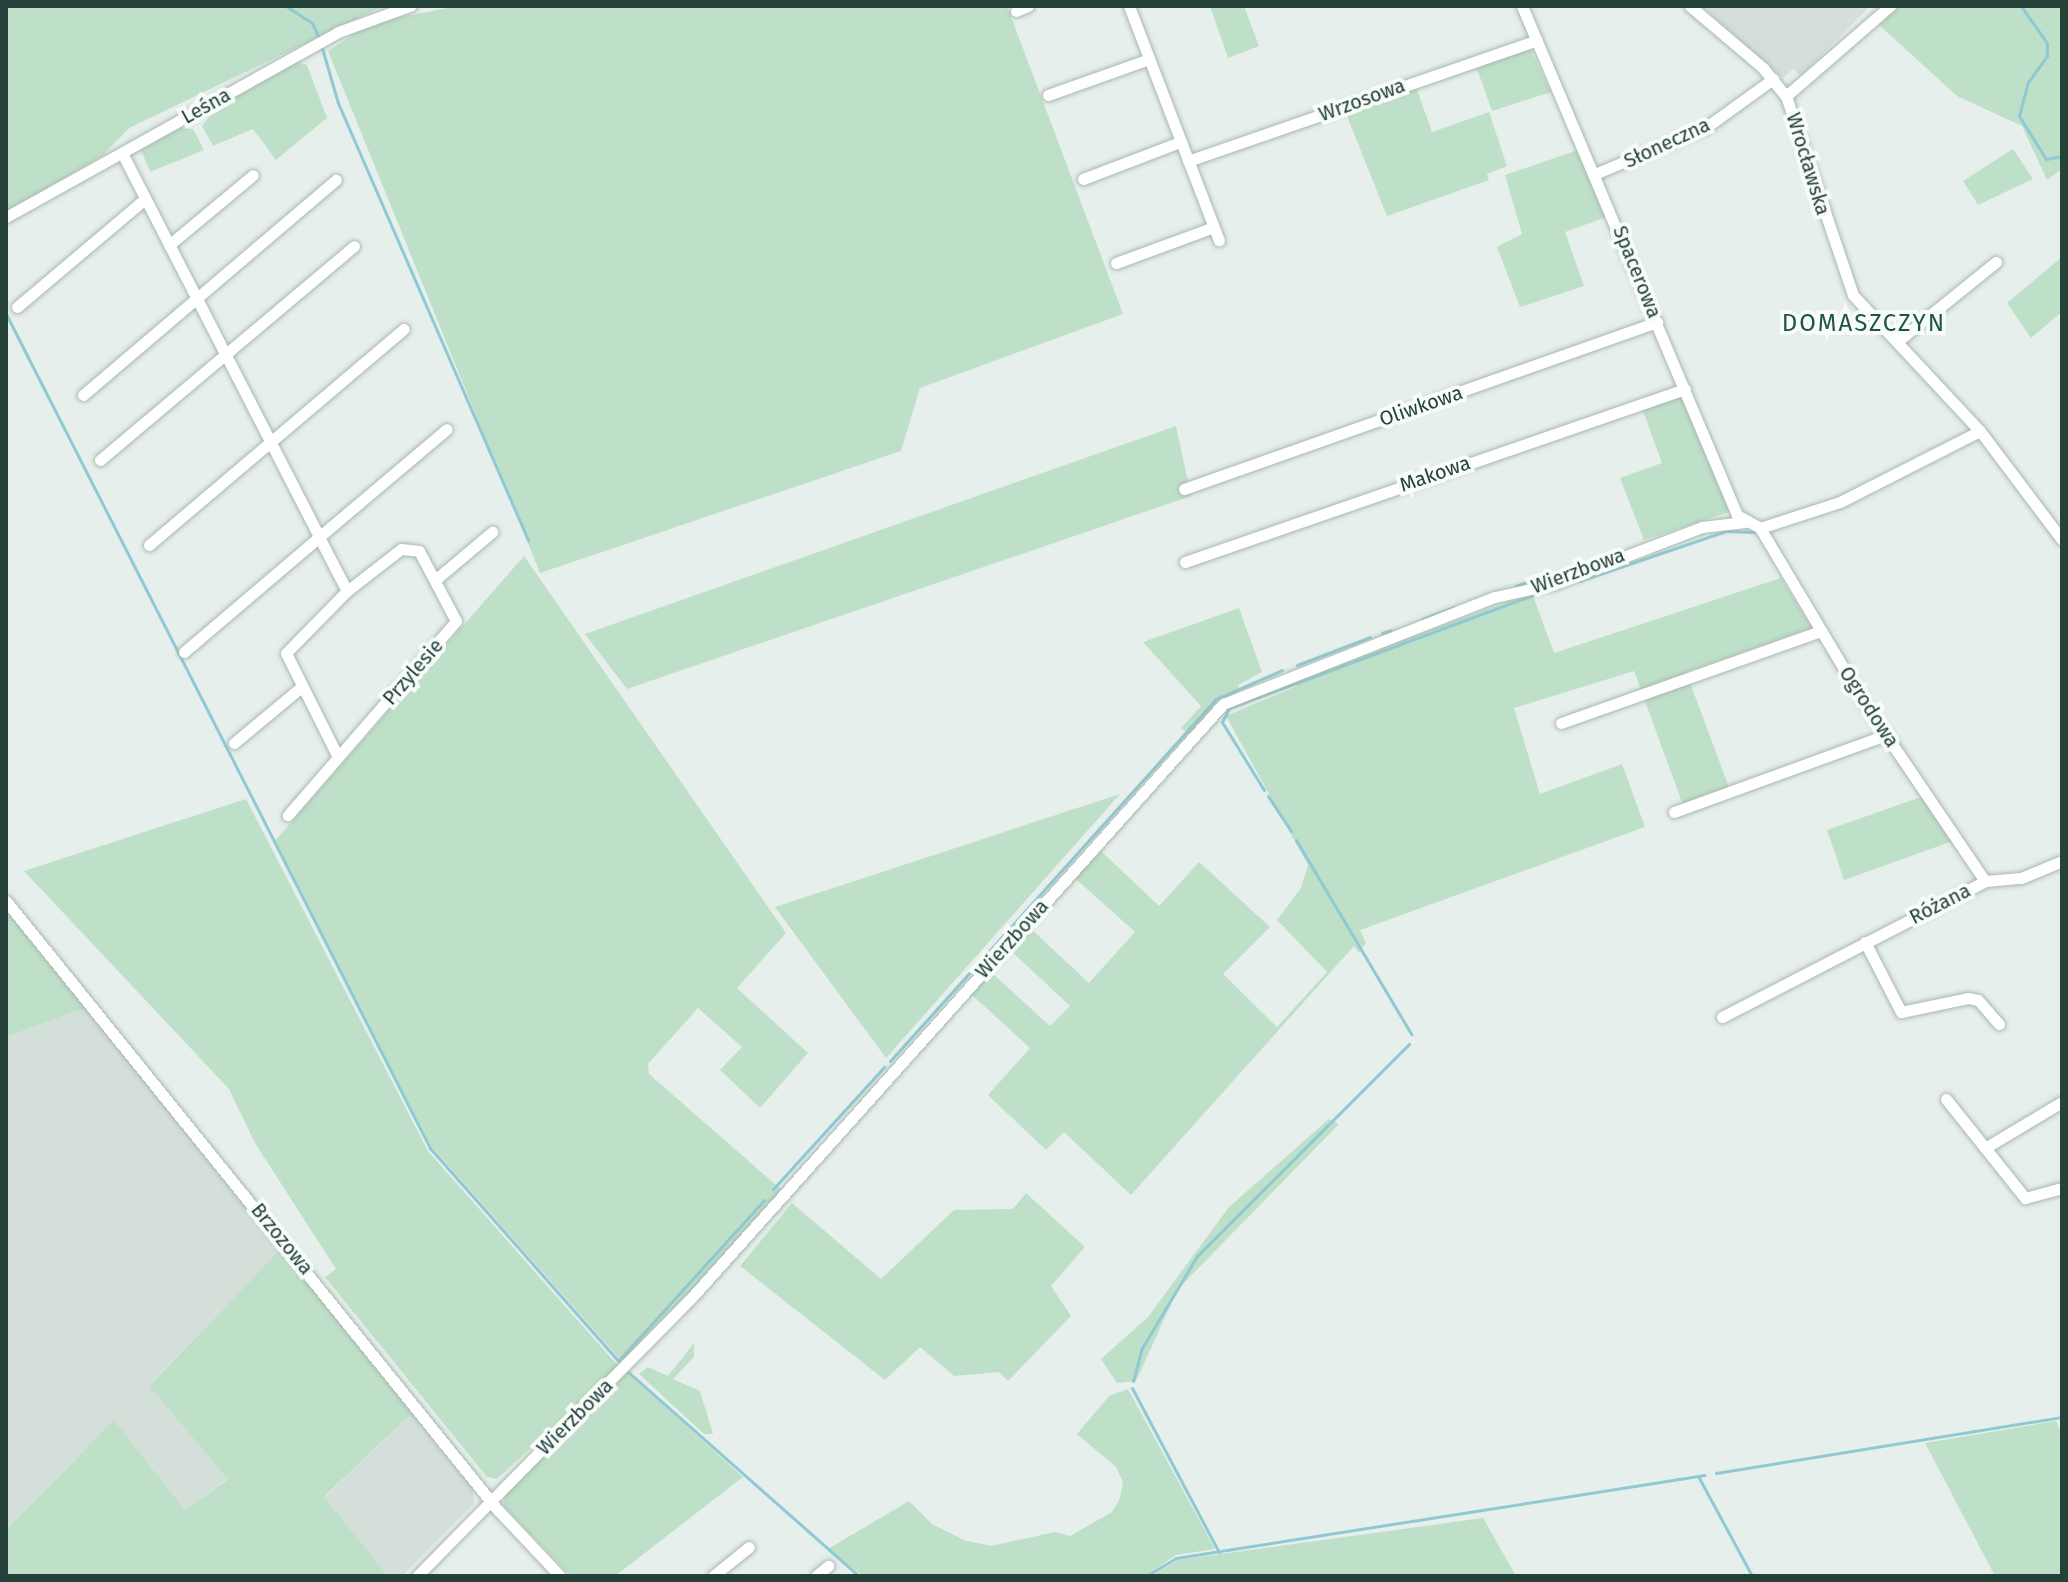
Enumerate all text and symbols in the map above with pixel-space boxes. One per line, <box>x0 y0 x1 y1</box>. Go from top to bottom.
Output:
street label: Wrzosowa <box>1316 73 1408 127</box>
street label: Leśna <box>177 83 235 129</box>
street label: Wrocławska <box>1781 110 1835 218</box>
street label: Słoneczna <box>1620 113 1714 173</box>
street label: Spacerowa <box>1608 222 1666 322</box>
district label: DOMASZCZYN <box>1782 310 1946 338</box>
street label: Oliwkowa <box>1376 381 1466 431</box>
street label: Makowa <box>1397 451 1473 497</box>
street label: Wierzbowa <box>1528 543 1628 599</box>
street label: Przylesie <box>378 634 448 710</box>
street label: Ogrodowa <box>1834 662 1904 752</box>
street label: Różana <box>1905 878 1975 930</box>
street label: Wierzbowa <box>970 895 1054 983</box>
street label: Brzozowa <box>246 1198 318 1280</box>
street label: Wierzbowa <box>532 1374 618 1460</box>

